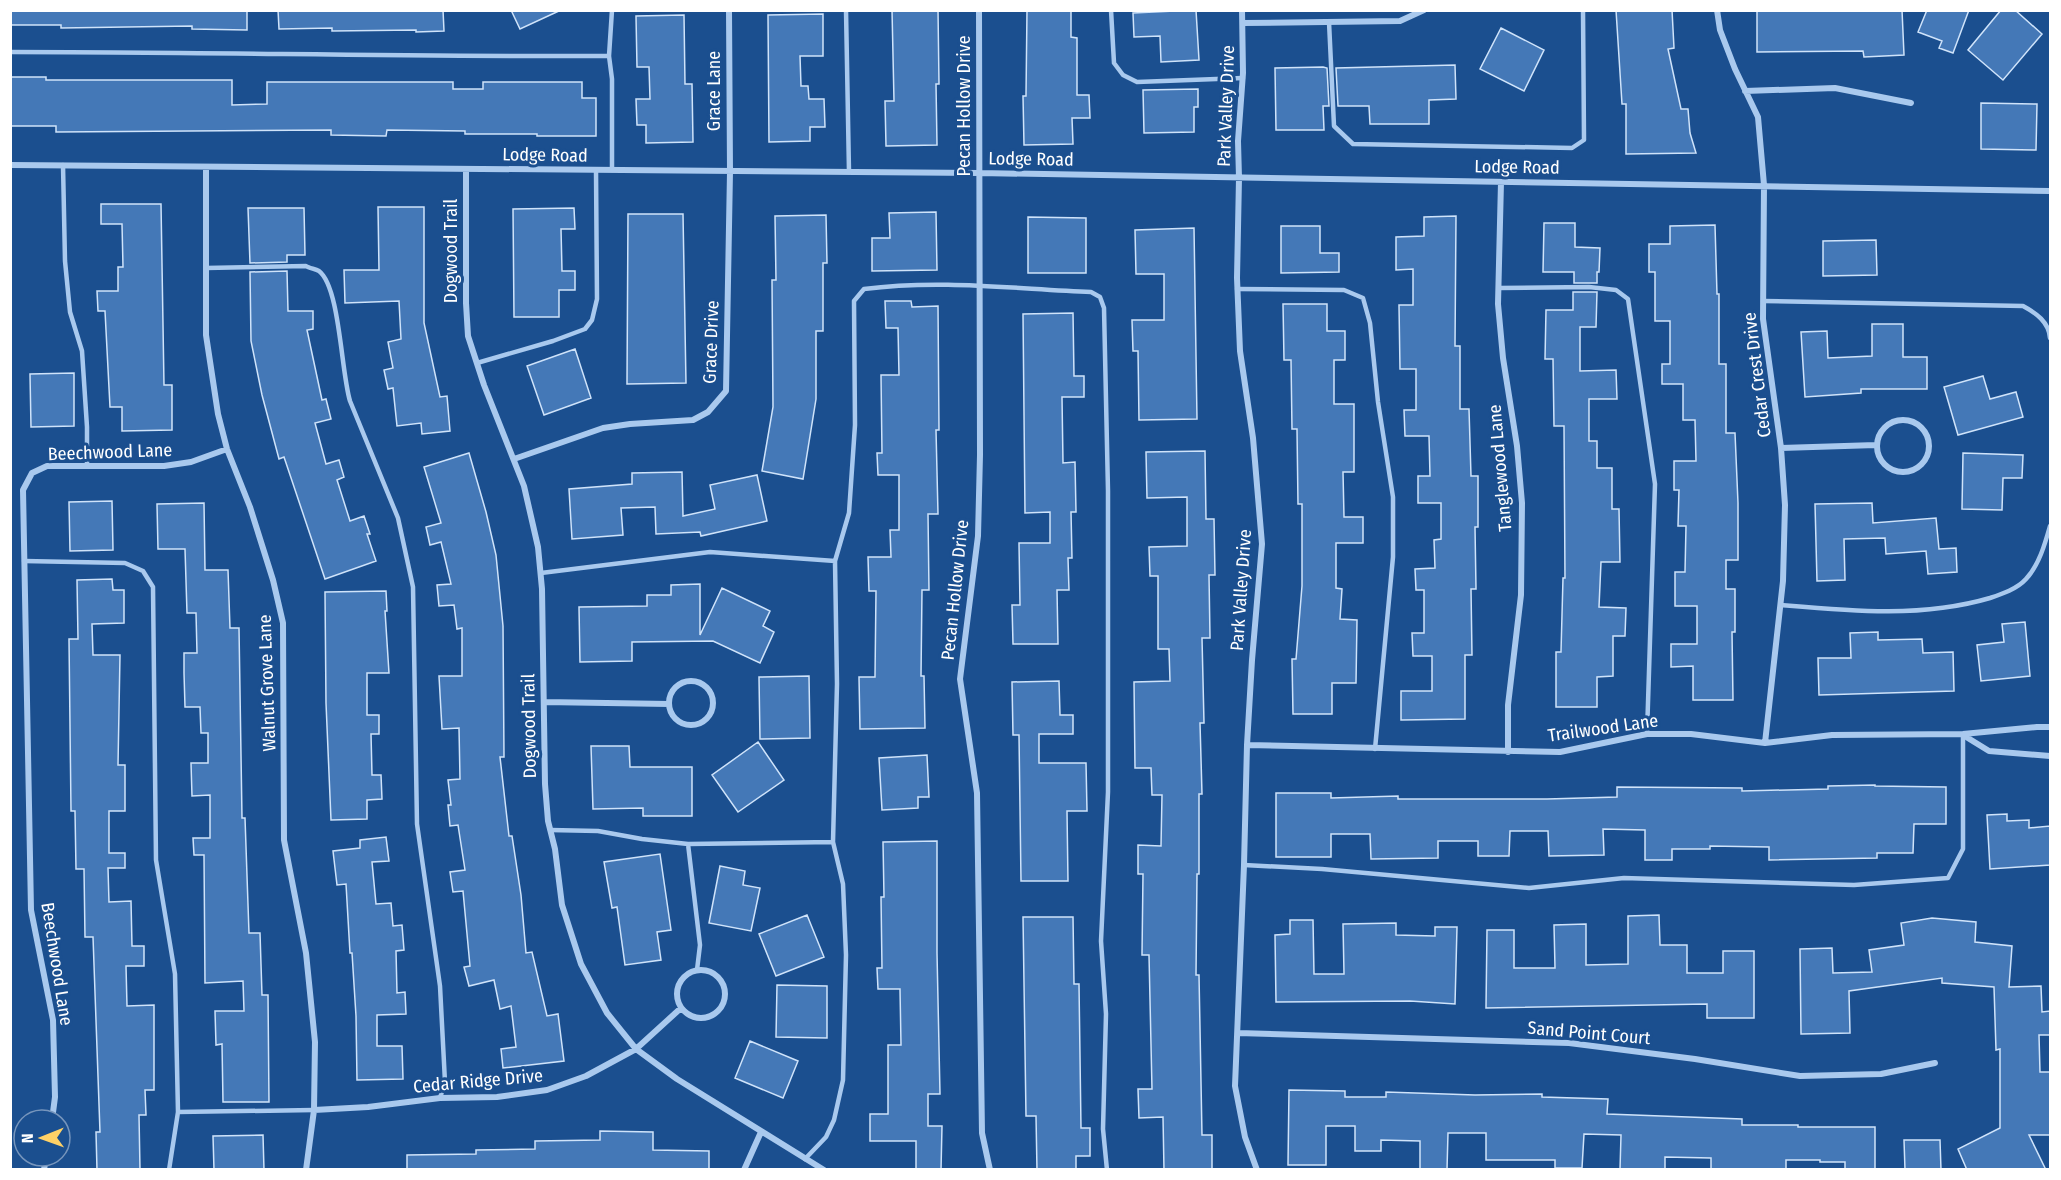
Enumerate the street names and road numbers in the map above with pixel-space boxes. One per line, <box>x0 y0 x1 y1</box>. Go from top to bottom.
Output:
street label: Pecan Hollow Drive <box>953 35 975 177</box>
street label: Park Valley Drive <box>1213 45 1239 167</box>
street label: Grace Lane <box>703 51 725 131</box>
street label: Lodge Road <box>502 143 588 167</box>
street label: Lodge Road <box>988 147 1074 171</box>
street label: Lodge Road <box>1474 155 1560 179</box>
street label: Dogwood Trail <box>440 198 462 303</box>
street label: Grace Drive <box>699 300 723 384</box>
street label: Cedar Crest Drive <box>1738 311 1776 439</box>
street label: Tanglewood Lane <box>1483 403 1517 532</box>
street label: Beechwood Lane <box>47 439 173 465</box>
street label: Pecan Hollow Drive <box>937 519 973 661</box>
street label: Park Valley Drive <box>1226 528 1256 652</box>
street label: Walnut Grove Lane <box>254 614 280 752</box>
street label: Dogwood Trail <box>517 673 541 778</box>
street label: Trailwood Lane <box>1546 709 1660 747</box>
street label: Beechwood Lane <box>36 901 78 1027</box>
street label: Sand Point Court <box>1527 1017 1652 1049</box>
street label: Cedar Ridge Drive <box>412 1064 544 1098</box>

